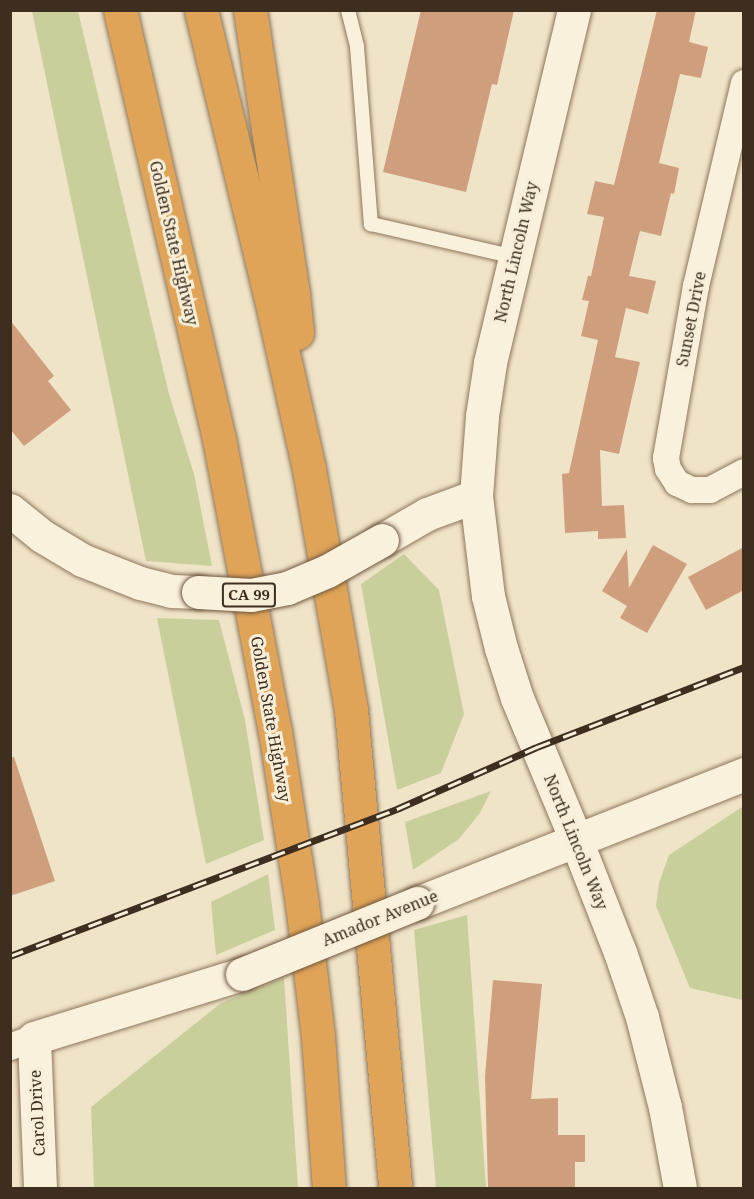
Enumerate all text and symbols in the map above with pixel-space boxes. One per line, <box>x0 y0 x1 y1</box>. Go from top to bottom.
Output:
street label: Golden State Highway <box>146 159 202 327</box>
street label: North Lincoln Way <box>490 180 542 324</box>
street label: Sunset Drive <box>672 270 710 368</box>
road number: CA 99 <box>220 583 278 607</box>
street label: Golden State Highway <box>247 634 295 804</box>
street label: North Lincoln Way <box>540 772 612 912</box>
street label: Amador Avenue <box>319 886 441 950</box>
street label: Carol Drive <box>25 1069 49 1157</box>

